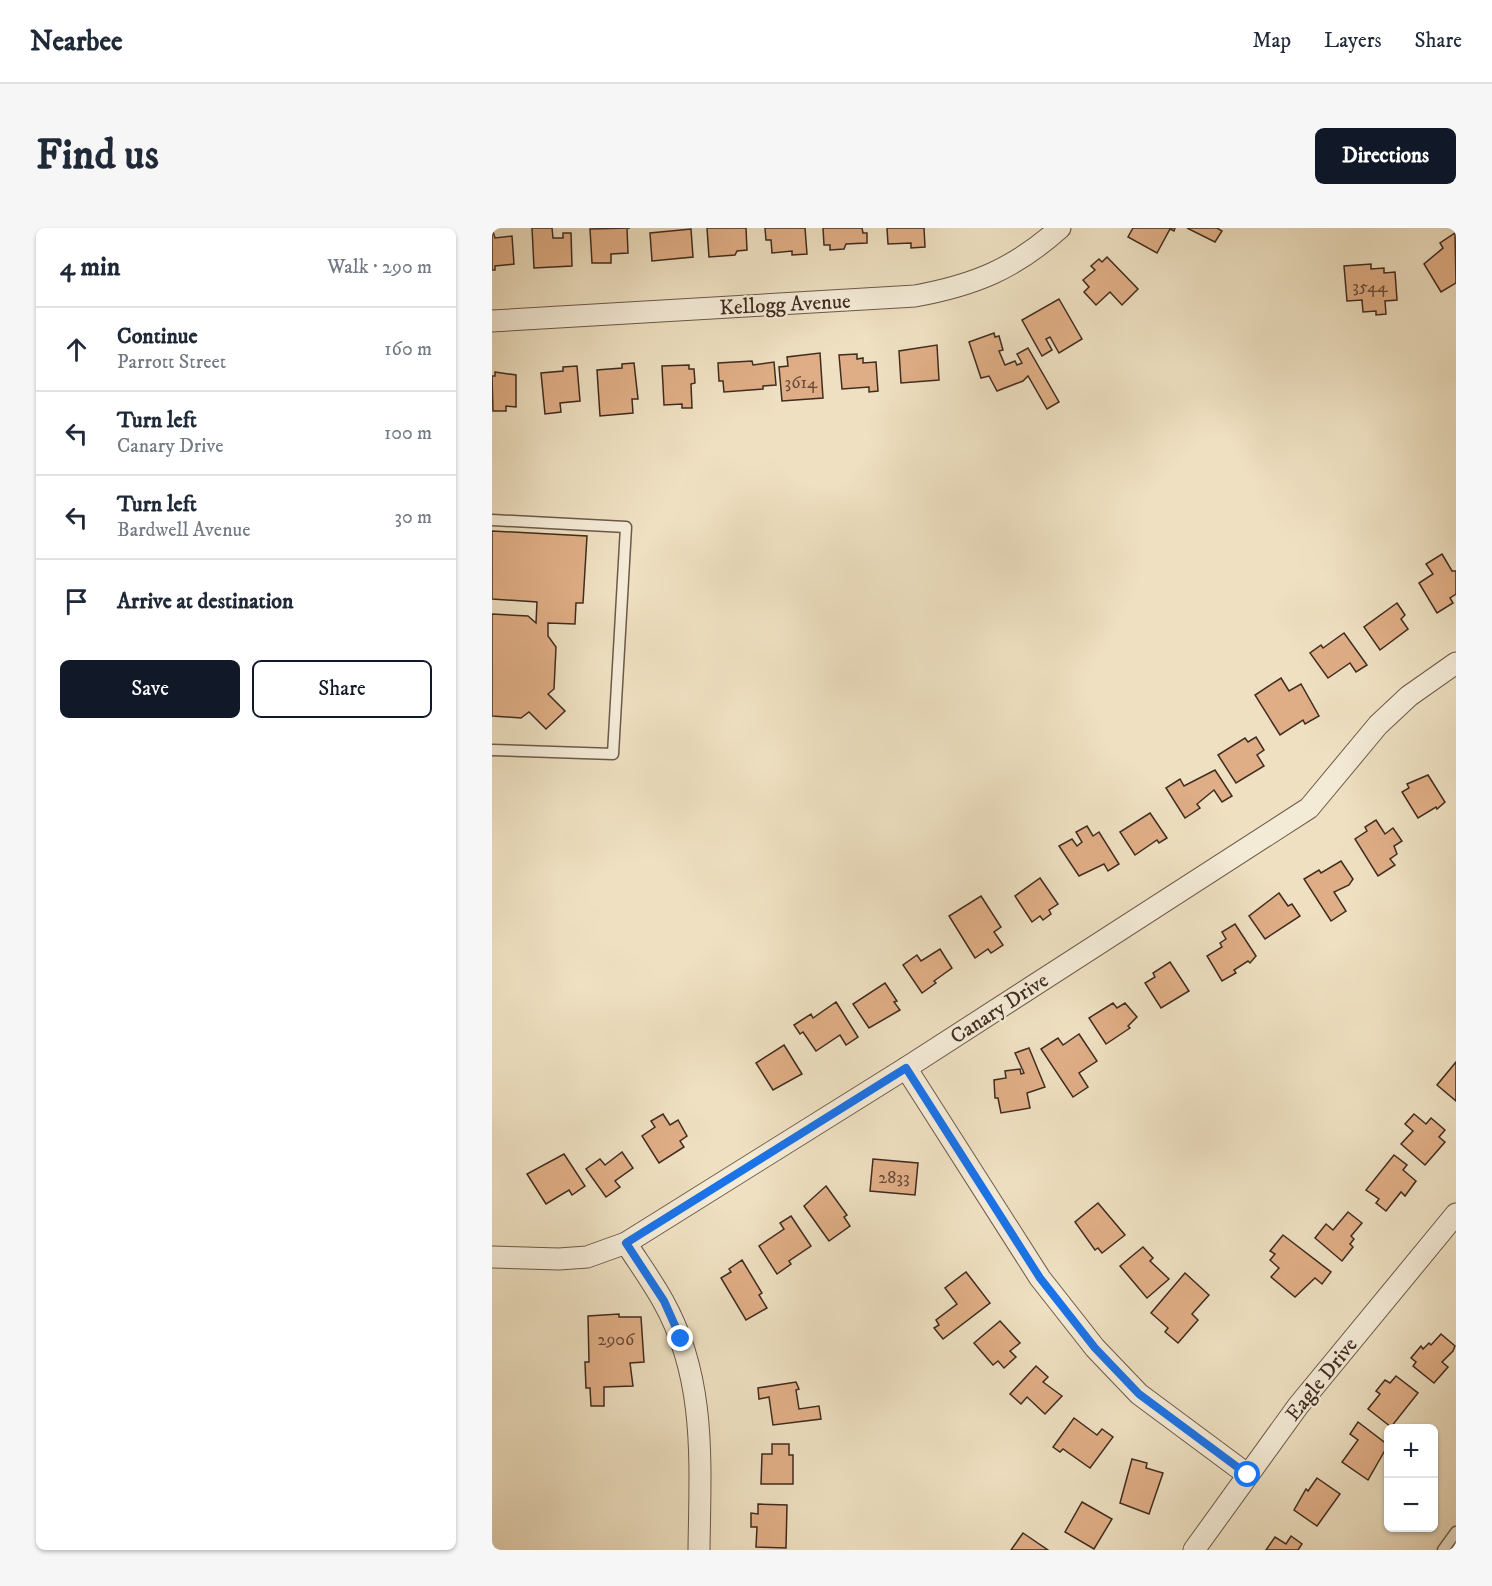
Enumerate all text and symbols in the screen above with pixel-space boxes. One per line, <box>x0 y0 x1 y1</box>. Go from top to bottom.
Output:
text: Nearbee <box>30 24 123 59</box>
text: Map <box>1252 28 1291 54</box>
text: Layers <box>1324 28 1382 54</box>
text: Share <box>1415 28 1462 54</box>
button: Directions <box>1315 128 1456 184</box>
text: Find us <box>36 130 159 182</box>
text: 4 min <box>60 251 120 284</box>
text: Walk · 290 m <box>327 255 432 280</box>
house number: 3544 <box>1352 276 1388 298</box>
street label: Kellogg Avenue <box>719 289 852 321</box>
text: Continue <box>117 323 198 350</box>
icon: ahead <box>60 333 93 366</box>
text: 160 m <box>384 337 432 362</box>
text: Parrott Street <box>117 350 226 375</box>
house number: 3614 <box>785 372 818 394</box>
text: Turn left <box>117 407 197 434</box>
icon: left <box>60 417 93 450</box>
text: 100 m <box>384 421 432 446</box>
text: Canary Drive <box>117 434 224 459</box>
text: Turn left <box>117 491 197 518</box>
icon: left <box>60 501 93 534</box>
text: 30 m <box>394 505 432 530</box>
text: Bardwell Avenue <box>117 518 250 543</box>
icon: arrive <box>60 585 93 618</box>
text: Arrive at destination <box>117 588 294 615</box>
button: Save <box>60 660 240 718</box>
button: Share <box>252 660 432 718</box>
street label: Canary Drive <box>946 967 1054 1050</box>
house number: 2833 <box>878 1167 910 1189</box>
route end <box>667 1325 693 1351</box>
house number: 2906 <box>598 1329 635 1351</box>
street label: Eagle Drive <box>1280 1332 1364 1427</box>
map controls <box>1384 1424 1438 1532</box>
button: + <box>1384 1424 1438 1478</box>
route start <box>1234 1461 1260 1487</box>
button: − <box>1384 1478 1438 1532</box>

